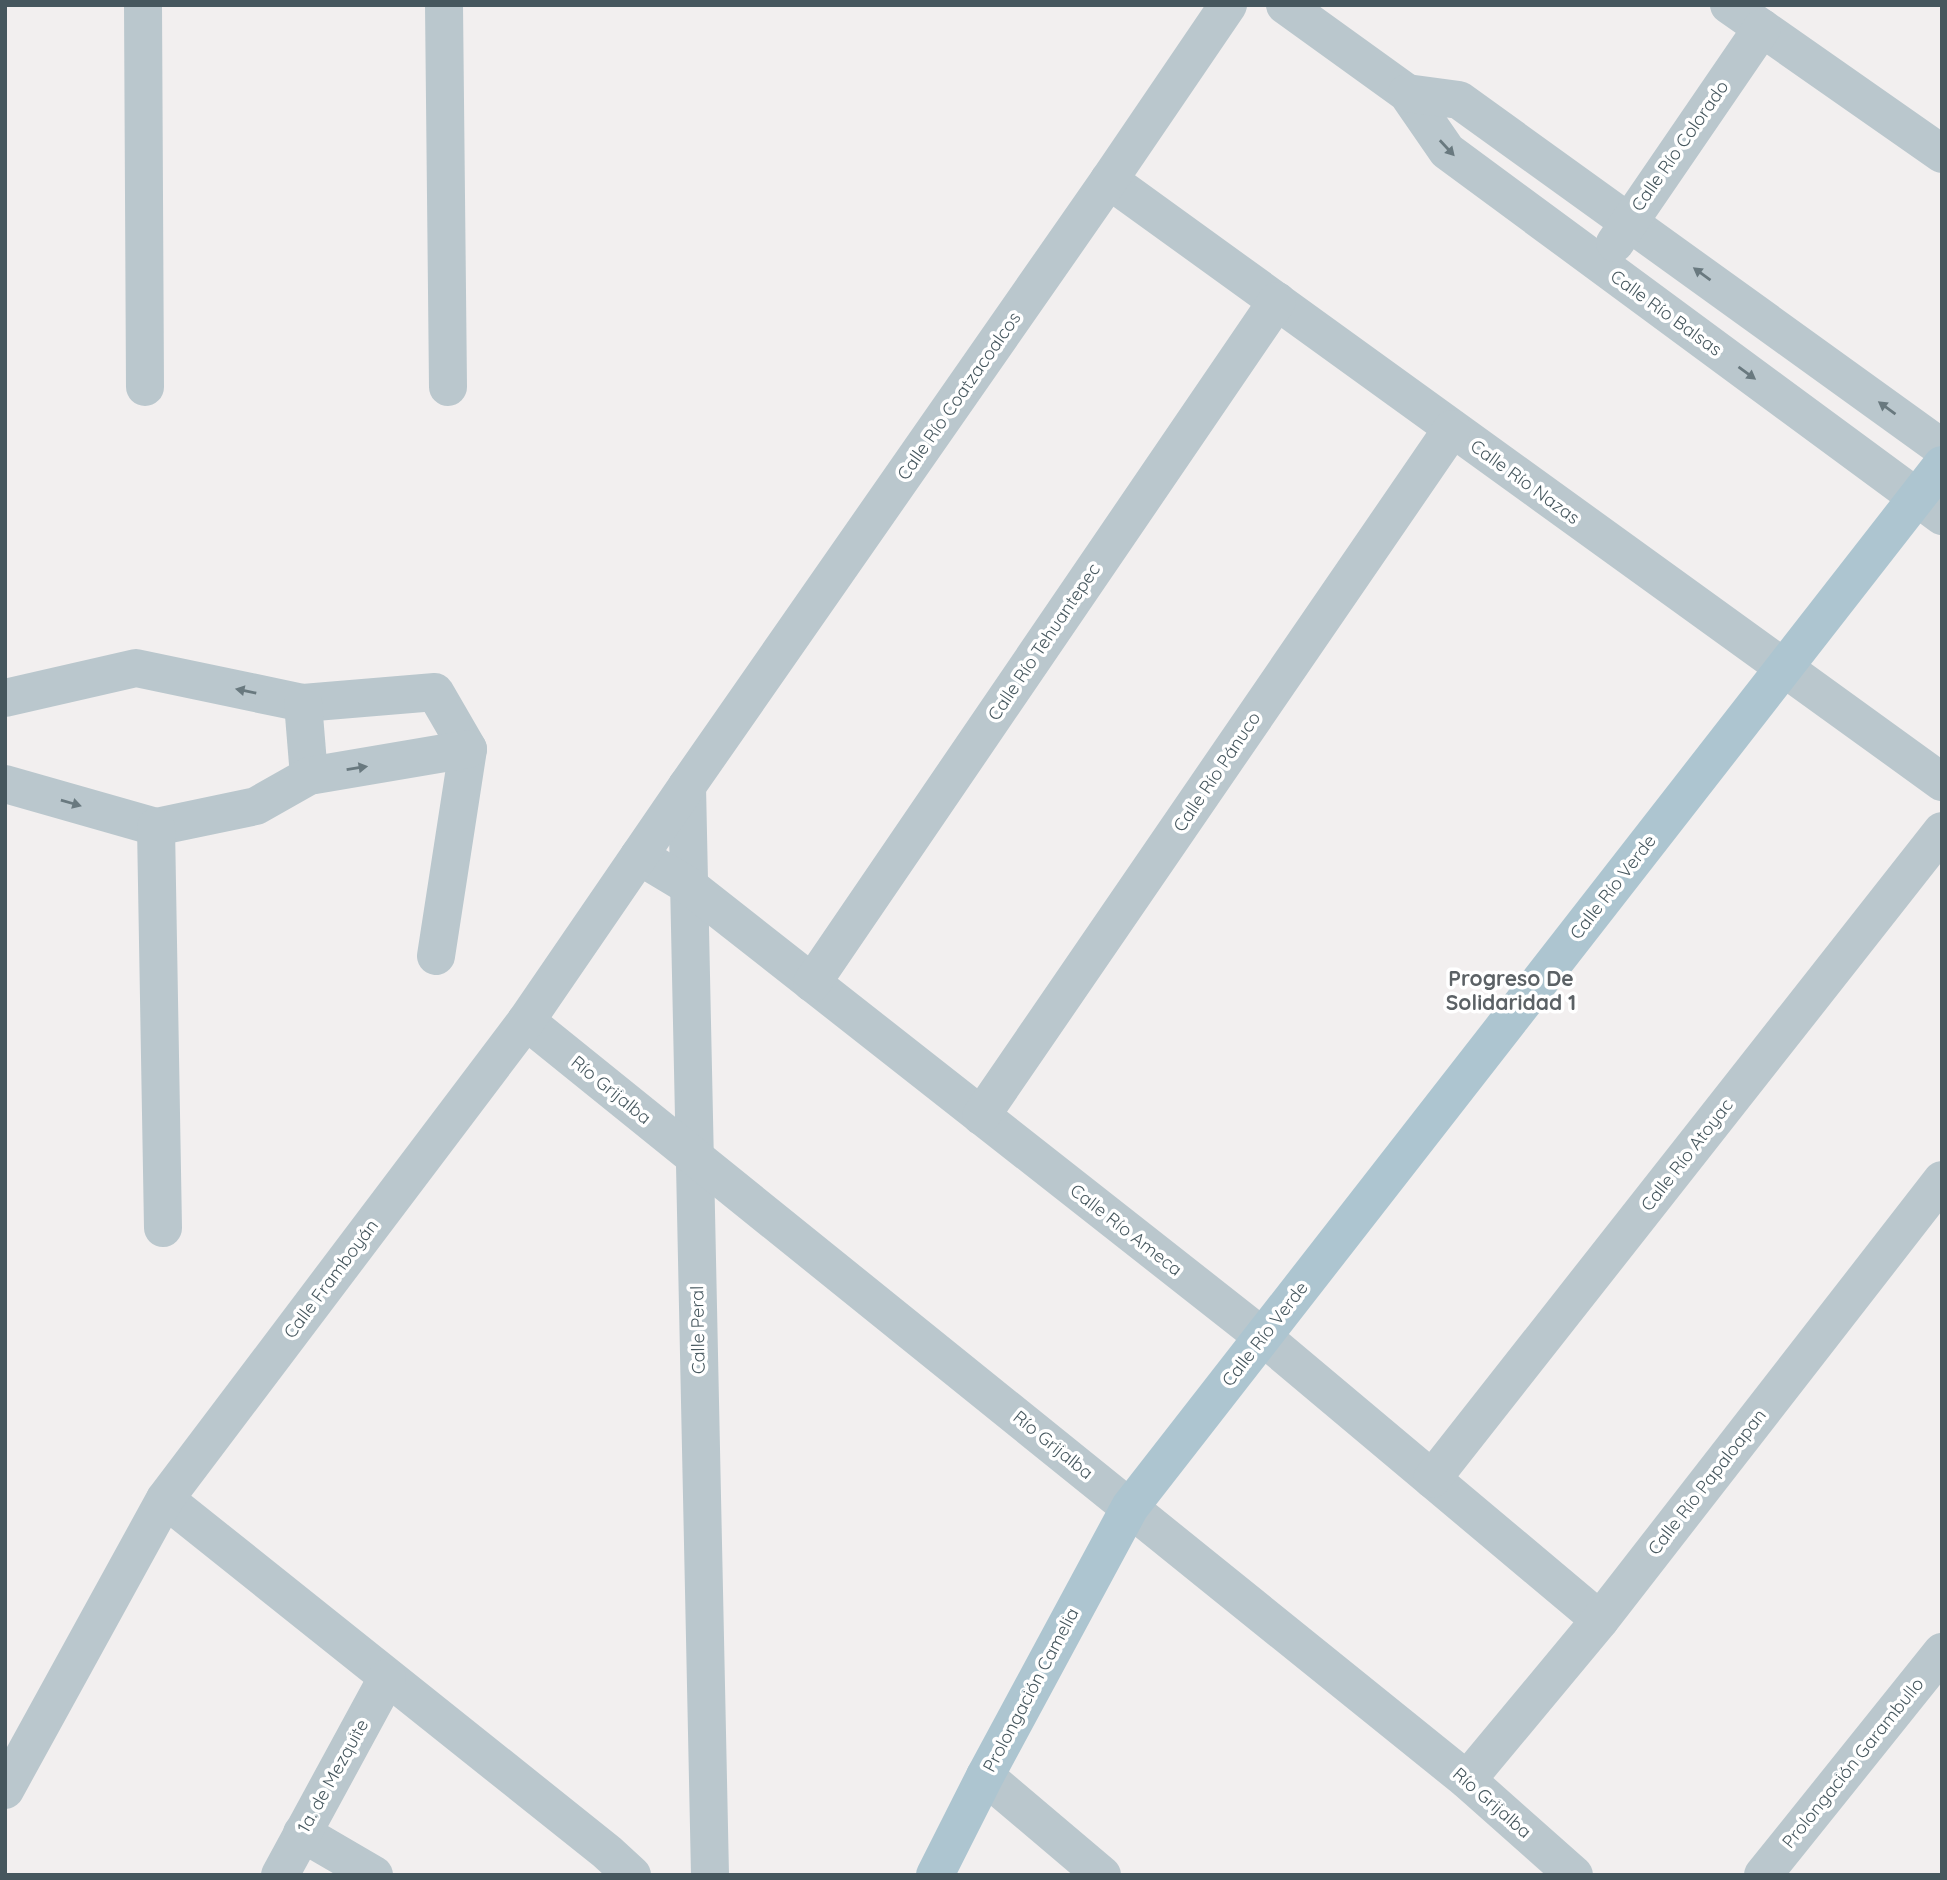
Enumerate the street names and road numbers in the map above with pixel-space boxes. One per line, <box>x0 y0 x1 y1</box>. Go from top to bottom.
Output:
street label: Calle Río Colorado <box>1626 76 1733 216</box>
street label: Calle Río Balsas <box>1606 264 1727 361</box>
street label: Calle Río Coatzacoalcos <box>892 307 1025 484</box>
street label: Calle Río Nazas <box>1466 434 1584 529</box>
street label: Calle Río Tehuantepec <box>982 559 1105 725</box>
street label: Calle Río Pánuco <box>1168 707 1265 836</box>
street label: Calle Río Verde <box>1564 830 1661 944</box>
street label: Río Grijalba <box>566 1050 656 1129</box>
street label: Calle Río Atoyac <box>1636 1094 1738 1216</box>
street label: Calle Río Ameca <box>1066 1179 1187 1281</box>
street label: Calle Framboyán <box>278 1215 383 1343</box>
street label: Calle Río Verde <box>1216 1277 1313 1391</box>
street label: Calle Peral <box>685 1286 710 1374</box>
street label: Calle Río Papaloapan <box>1642 1404 1771 1559</box>
street label: Río Grijalba <box>1008 1405 1098 1484</box>
street label: Prolongación Camelia <box>977 1604 1084 1776</box>
street label: Prolongación Garambullo <box>1777 1673 1928 1853</box>
street label: 1a. de Mezquite <box>292 1715 373 1837</box>
street label: Río Grijalba <box>1448 1762 1536 1843</box>

